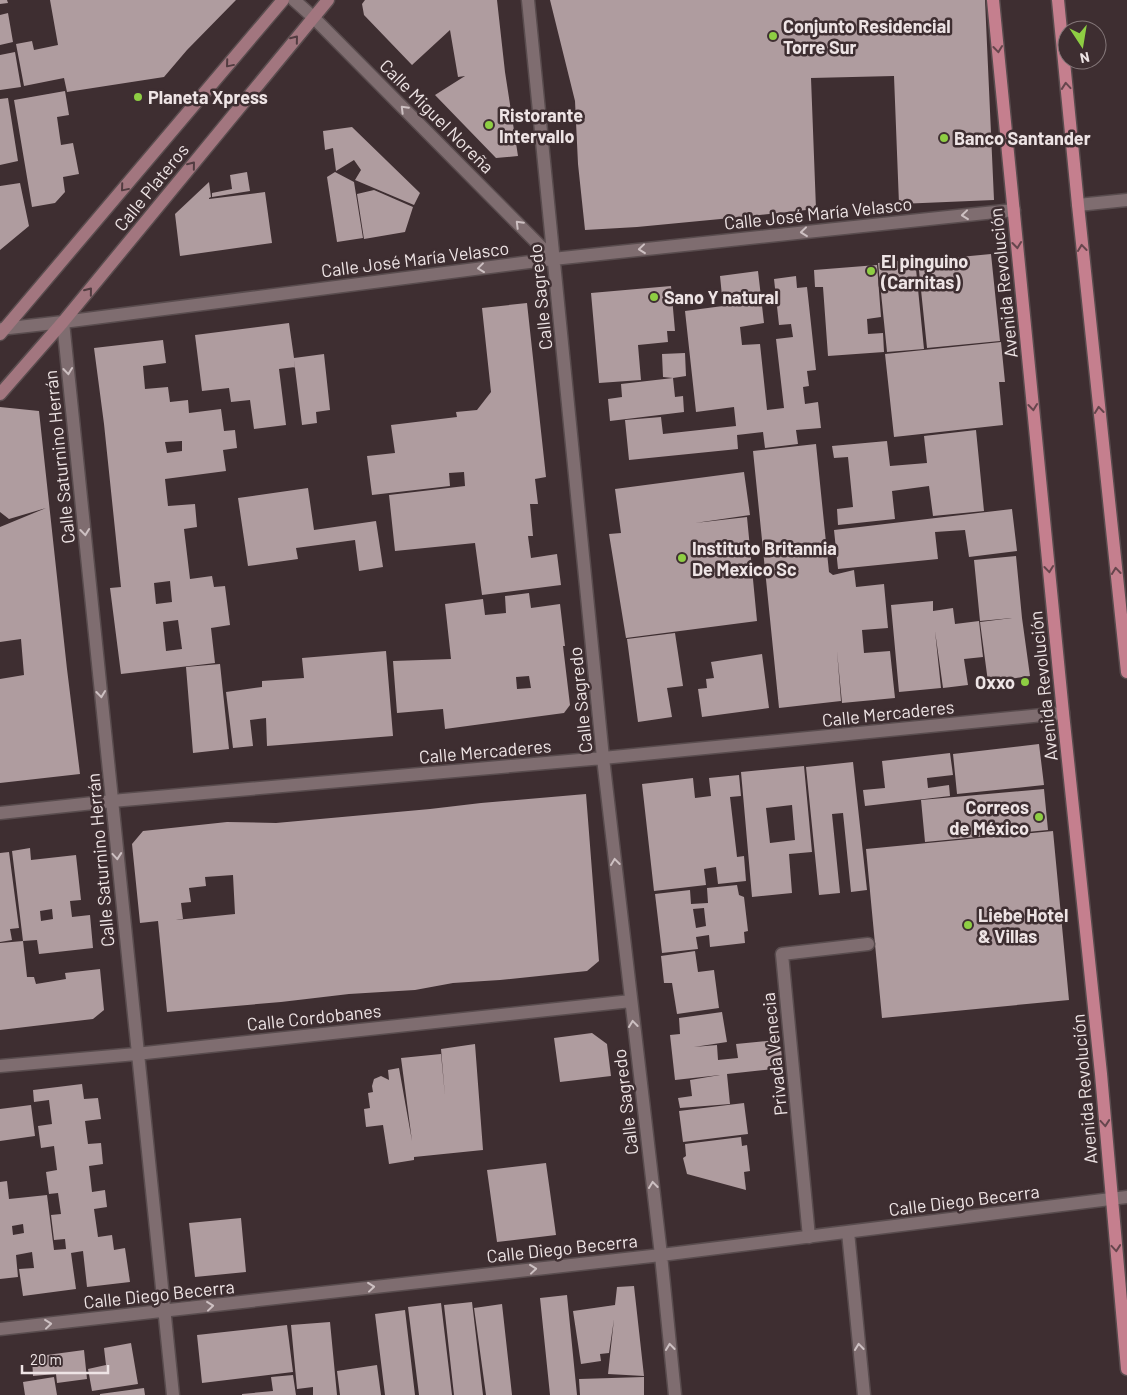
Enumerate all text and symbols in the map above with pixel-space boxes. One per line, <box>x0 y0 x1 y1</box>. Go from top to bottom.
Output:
place label: Conjunto Residencial Torre Sur <box>783 15 951 58</box>
north arrow <box>1057 20 1107 70</box>
marker: Conjunto Residencial Torre Sur <box>767 30 779 42</box>
one-way arrow <box>289 36 297 45</box>
one-way arrow <box>992 45 1003 53</box>
text: N <box>1078 49 1091 67</box>
street label: Calle Miguel Noreña <box>375 54 499 178</box>
one-way arrow <box>226 58 235 67</box>
one-way arrow <box>1061 82 1072 90</box>
place label: Planeta Xpress <box>148 86 268 108</box>
marker: Planeta Xpress <box>132 91 144 103</box>
place label: Ristorante Intervallo <box>499 104 583 147</box>
one-way arrow <box>401 106 410 115</box>
marker: Ristorante Intervallo <box>483 119 495 131</box>
place label: Banco Santander <box>954 127 1091 149</box>
marker: Banco Santander <box>938 132 950 144</box>
street label: Calle Plateros <box>109 139 193 235</box>
one-way arrow <box>186 162 194 171</box>
one-way arrow <box>121 182 130 191</box>
street label: Calle José María Velasco <box>723 192 913 234</box>
street label: Avenida Revolución <box>984 207 1022 359</box>
one-way arrow <box>961 209 969 220</box>
one-way arrow <box>516 221 525 230</box>
one-way arrow <box>799 226 807 237</box>
street label: Calle José María Velasco <box>320 237 510 281</box>
one-way arrow <box>1011 241 1022 249</box>
street label: Calle Sagredo <box>523 243 557 351</box>
one-way arrow <box>638 243 646 254</box>
one-way arrow <box>1077 244 1088 252</box>
place label: El pinguino (Carnitas) <box>880 250 968 293</box>
one-way arrow <box>476 262 484 273</box>
marker: El pinguino (Carnitas) <box>865 265 877 277</box>
place label: Sano Y natural <box>664 286 779 308</box>
one-way arrow <box>83 287 92 296</box>
marker: Sano Y natural <box>648 291 660 303</box>
one-way arrow <box>62 367 73 375</box>
street label: Calle Saturnino Herrán <box>39 369 79 545</box>
one-way arrow <box>1027 403 1038 411</box>
one-way arrow <box>1094 405 1105 413</box>
one-way arrow <box>79 529 90 537</box>
place label: Instituto Britannia De Mexico Sc <box>692 537 837 580</box>
marker: Instituto Britannia De Mexico Sc <box>676 552 688 564</box>
one-way arrow <box>1043 565 1054 573</box>
one-way arrow <box>1111 567 1122 575</box>
street label: Avenida Revolución <box>1024 610 1062 762</box>
street label: Calle Sagredo <box>563 646 597 754</box>
place label: Oxxo <box>975 671 1015 693</box>
marker: Oxxo <box>1019 676 1031 688</box>
one-way arrow <box>95 690 106 698</box>
street label: Calle Mercaderes <box>821 695 955 731</box>
street label: Calle Mercaderes <box>418 734 552 768</box>
street label: Calle Saturnino Herrán <box>81 772 119 948</box>
place label: Correos de México <box>949 796 1029 839</box>
marker: Correos de México <box>1033 811 1045 823</box>
one-way arrow <box>111 852 122 860</box>
one-way arrow <box>610 858 621 866</box>
place label: Liebe Hotel & Villas <box>978 904 1068 947</box>
marker: Liebe Hotel & Villas <box>962 919 974 931</box>
street label: Privada Venecia <box>757 991 791 1117</box>
street label: Calle Cordobanes <box>246 999 382 1035</box>
street label: Avenida Revolución <box>1066 1013 1102 1165</box>
one-way arrow <box>629 1019 639 1028</box>
street label: Calle Sagredo <box>608 1048 642 1156</box>
one-way arrow <box>1099 1119 1110 1127</box>
street label: Calle Diego Becerra <box>887 1180 1041 1220</box>
one-way arrow <box>648 1181 659 1189</box>
street label: Calle Diego Becerra <box>485 1229 639 1267</box>
one-way arrow <box>1110 1244 1121 1252</box>
one-way arrow <box>529 1264 537 1275</box>
street label: Calle Diego Becerra <box>82 1275 236 1313</box>
one-way arrow <box>368 1282 376 1293</box>
one-way arrow <box>206 1301 214 1312</box>
one-way arrow <box>45 1319 53 1330</box>
scale bar <box>22 1342 109 1374</box>
one-way arrow <box>665 1342 676 1350</box>
one-way arrow <box>854 1342 865 1350</box>
text: 20 m <box>30 1350 62 1368</box>

